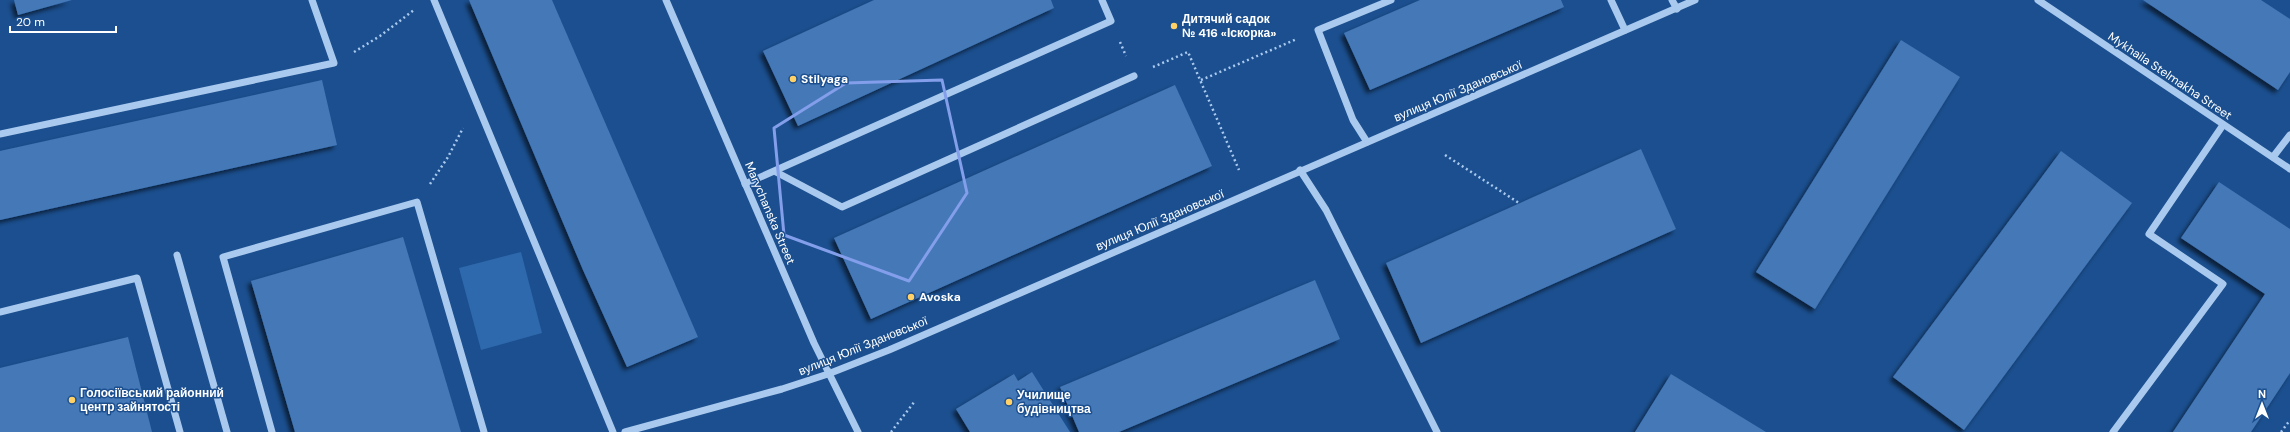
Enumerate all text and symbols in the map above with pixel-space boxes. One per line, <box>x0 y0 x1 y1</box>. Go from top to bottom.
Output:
scale bar <box>10 8 116 34</box>
place label: Дитячий садок № 416 «Іскорка» <box>1182 11 1276 41</box>
text: 20 m <box>16 14 45 30</box>
marker: Дитячий садок № 416 «Іскорка» <box>1169 21 1179 31</box>
street label: Mykhaila Stelmakha Street <box>2105 28 2235 124</box>
street label: вулиця Юлії Здановської <box>1391 56 1525 125</box>
place label: Stilyaga <box>801 71 848 87</box>
marker: Stilyaga <box>788 74 798 84</box>
street label: Marychanska Street <box>741 159 799 267</box>
street label: вулиця Юлії Здановської <box>1093 185 1227 254</box>
place label: Avoska <box>919 289 961 305</box>
marker: Avoska <box>906 292 916 302</box>
street label: вулиця Юлії Здановської <box>796 312 931 379</box>
north arrow <box>2242 384 2282 424</box>
place label: Голосіївський районний центр зайнятості <box>80 385 224 415</box>
place label: Училище будівництва <box>1017 387 1091 417</box>
text: N <box>2258 387 2266 401</box>
marker: Голосіївський районний центр зайнятості <box>67 395 77 405</box>
marker: Училище будівництва <box>1004 397 1014 407</box>

